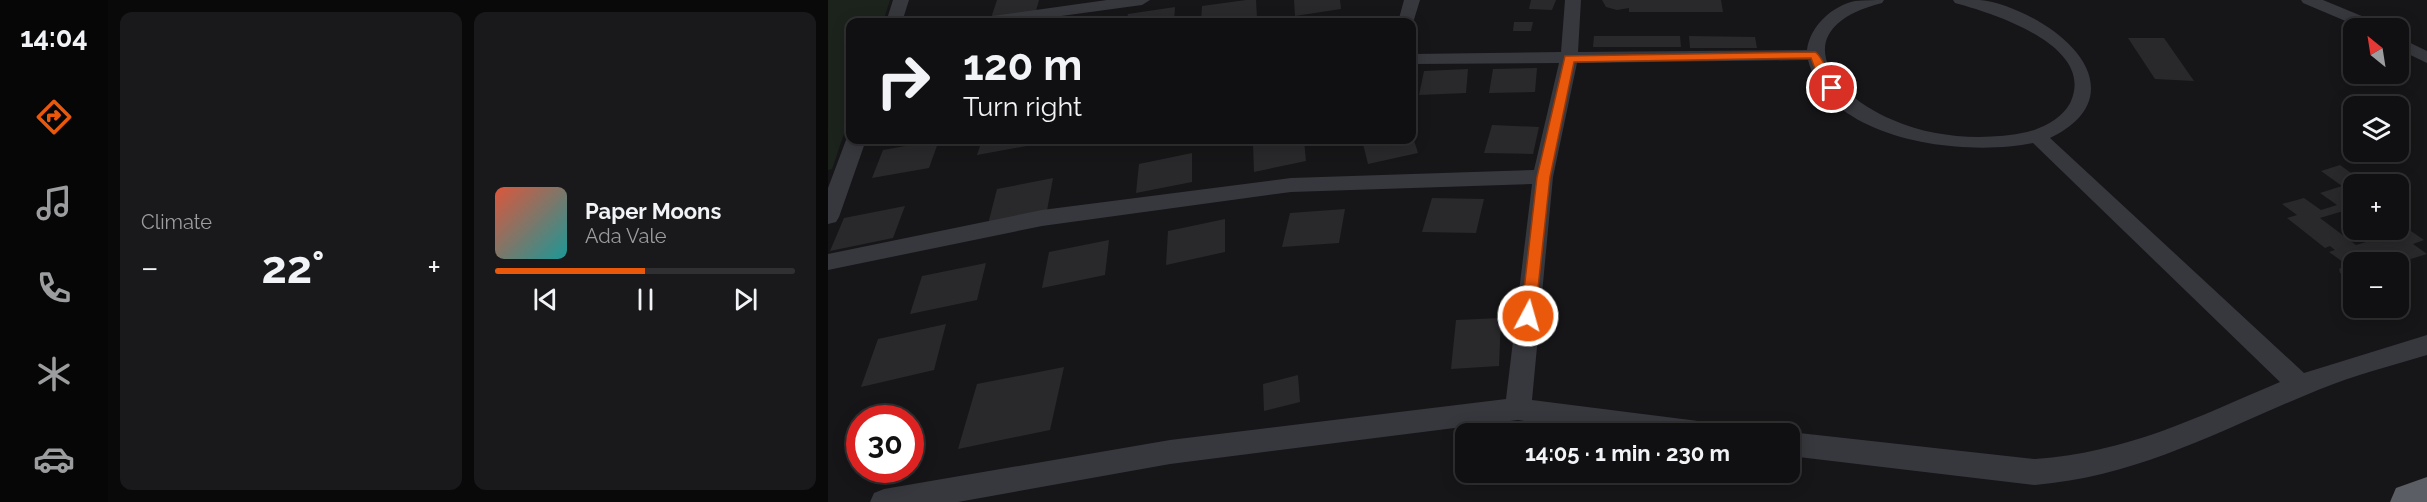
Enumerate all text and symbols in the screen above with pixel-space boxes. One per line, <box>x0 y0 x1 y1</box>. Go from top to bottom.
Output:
north arrow <box>2343 18 2409 84</box>
map controls <box>2343 18 2409 318</box>
text: 14:04 <box>20 22 88 53</box>
text: 120 m <box>963 41 1082 90</box>
icon: right <box>864 42 942 120</box>
pin <box>1806 62 1857 113</box>
icon: arrive <box>1815 71 1848 104</box>
text: Turn right <box>963 91 1082 122</box>
icon: directions <box>33 96 75 138</box>
button: layers <box>2343 96 2409 162</box>
button: + <box>2343 174 2409 240</box>
icon: music <box>33 182 75 224</box>
text: Paper Moons <box>585 198 721 224</box>
text: Climate <box>141 210 212 234</box>
text: Ada Vale <box>585 224 667 248</box>
text: 22° <box>261 241 325 294</box>
text: − <box>141 248 159 287</box>
text: + <box>427 248 441 287</box>
button: − <box>2343 252 2409 318</box>
icon: phone <box>33 267 75 309</box>
icon: previous <box>529 283 562 316</box>
icon: pause <box>629 283 662 316</box>
icon: next <box>729 283 762 316</box>
position arrow <box>1496 284 1560 348</box>
icon: climate <box>33 353 75 395</box>
speed limit sign: 30 <box>846 405 924 483</box>
icon: car <box>33 438 75 480</box>
text: 14:05 · 1 min · 230 m <box>1525 440 1730 466</box>

